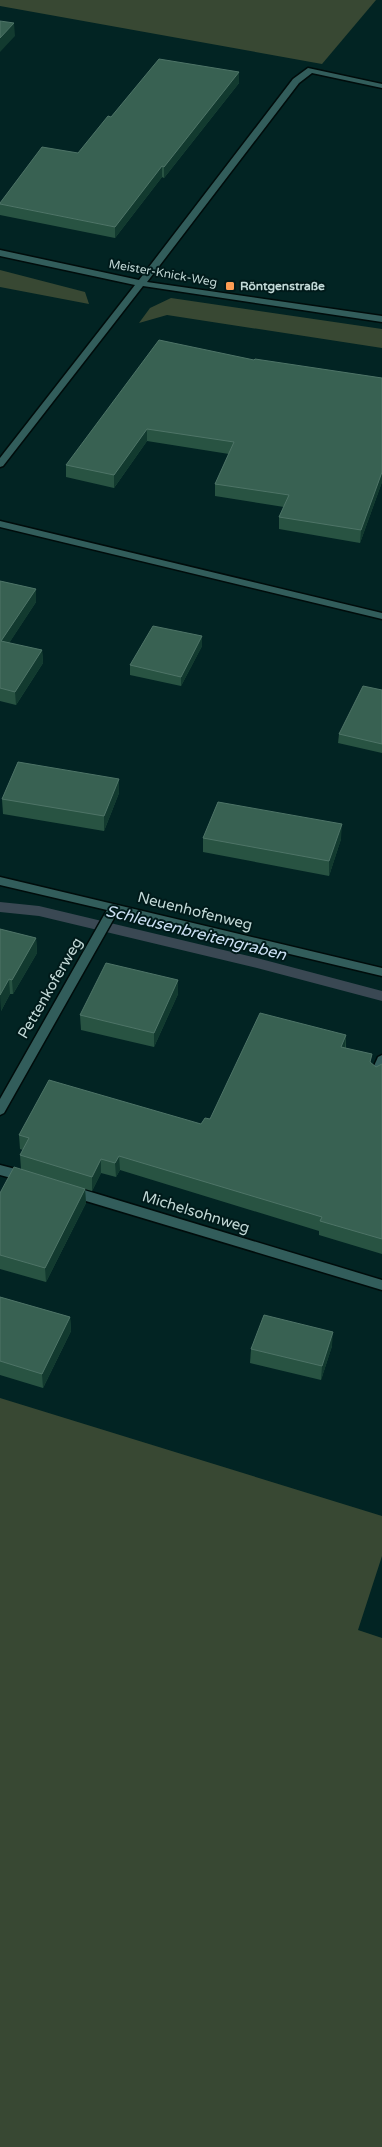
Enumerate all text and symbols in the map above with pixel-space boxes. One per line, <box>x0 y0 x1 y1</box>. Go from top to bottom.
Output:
street label: Meister-Knick-Weg <box>108 257 218 289</box>
place label: Röntgenstraße <box>240 279 325 294</box>
marker: Röntgenstraße <box>224 280 236 292</box>
street label: Neuenhofenweg <box>136 888 254 934</box>
water label: Schleusenbreitengraben <box>103 901 289 965</box>
street label: Pettenkoferweg <box>14 934 86 1042</box>
street label: Michelsohnweg <box>140 1187 252 1237</box>

